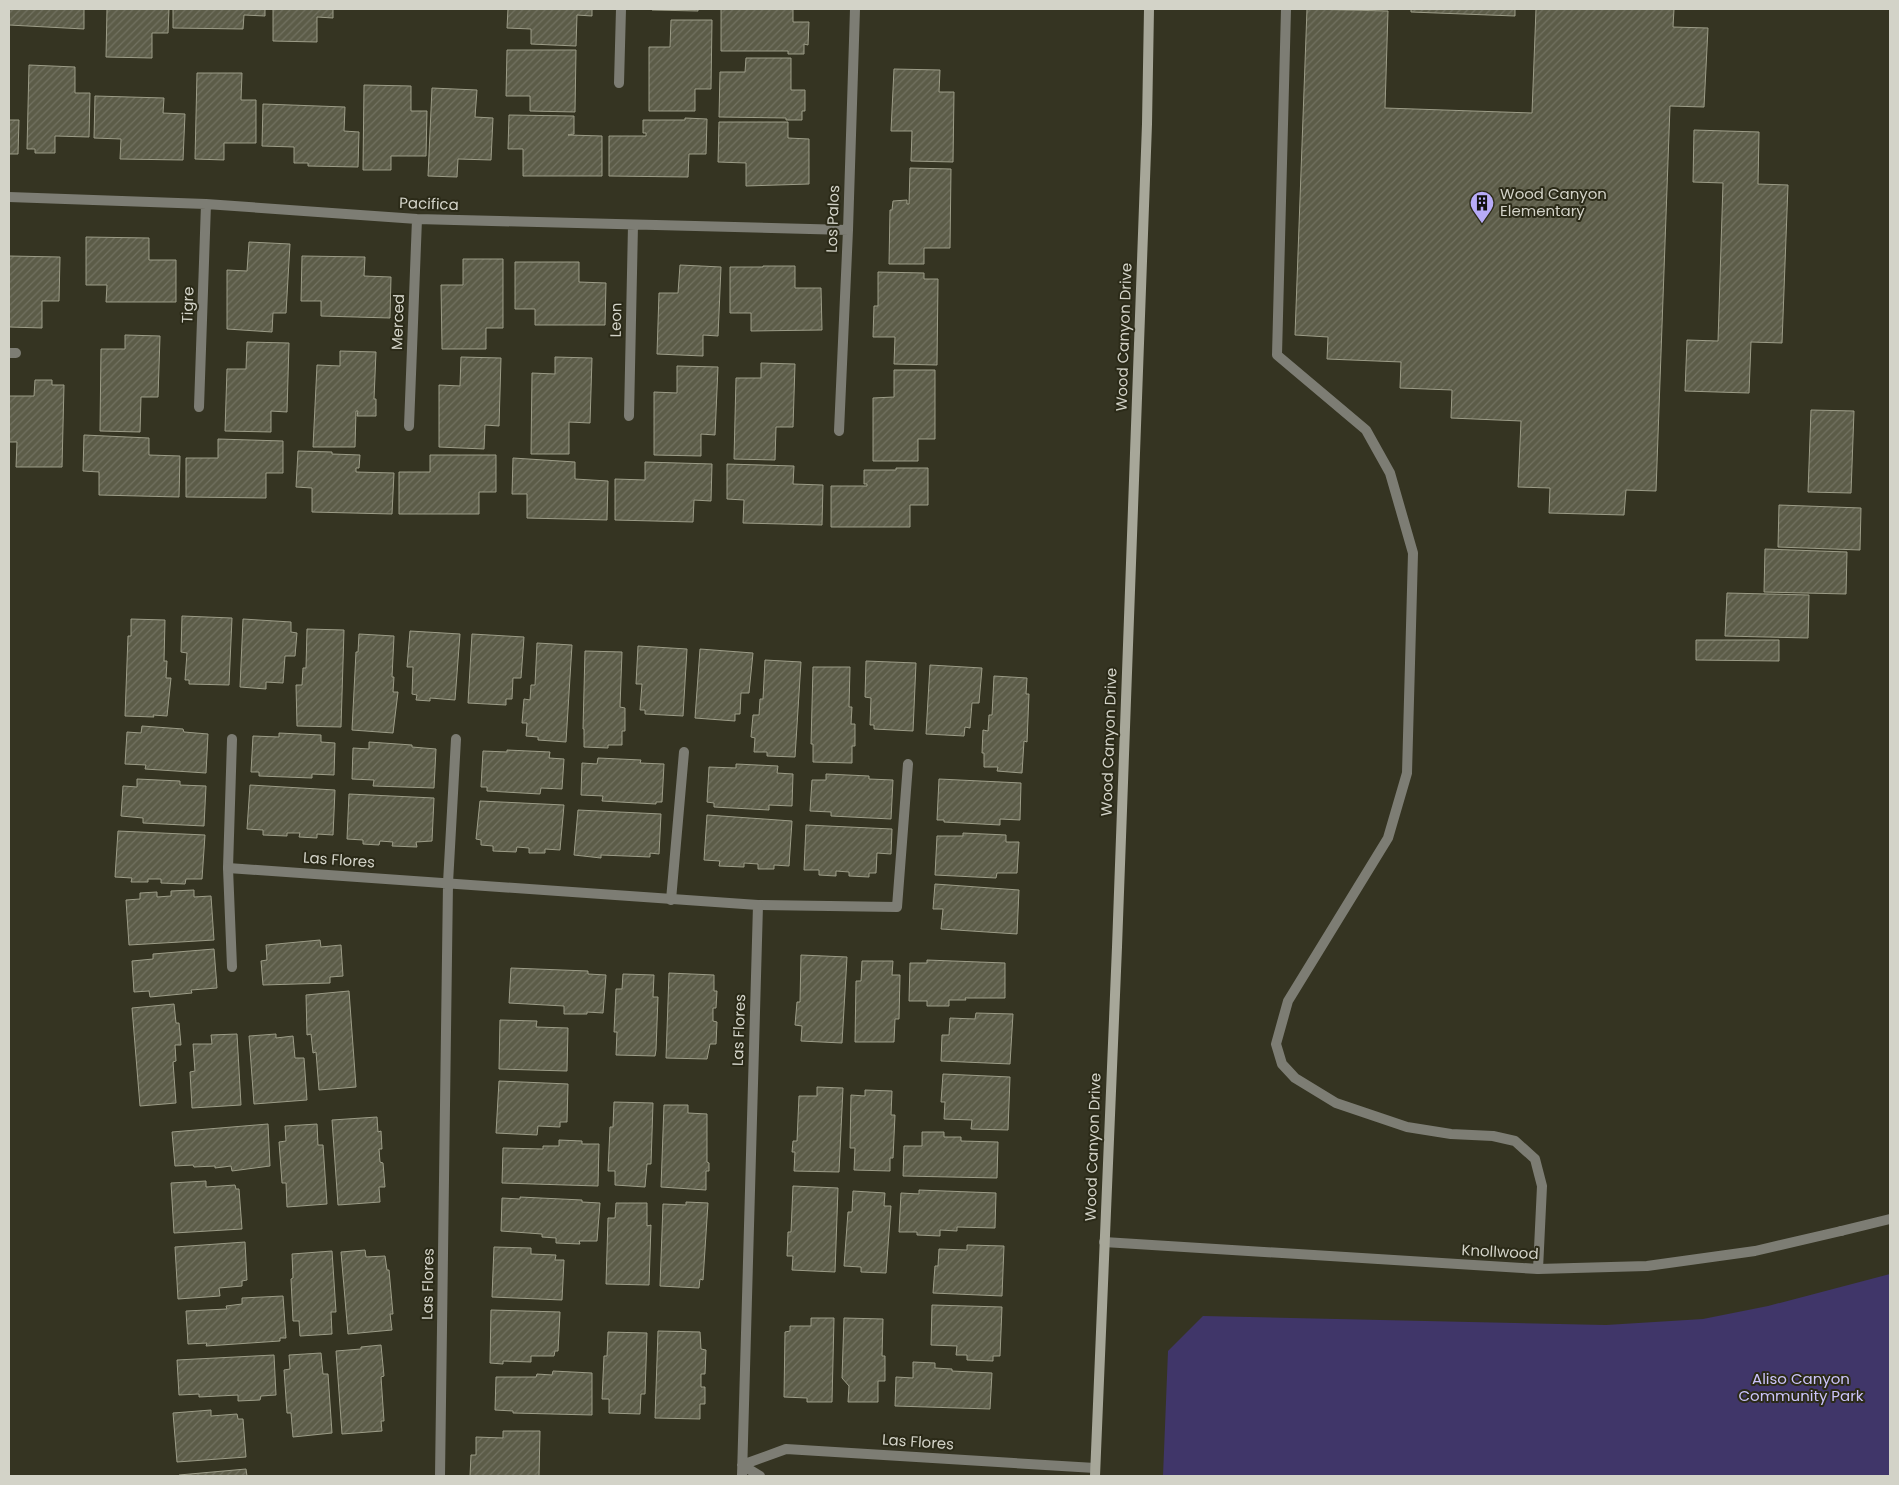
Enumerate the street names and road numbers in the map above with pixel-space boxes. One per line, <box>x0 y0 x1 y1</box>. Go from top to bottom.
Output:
street label: Los Palos <box>821 185 844 253</box>
street label: Pacifica <box>399 192 459 215</box>
street label: Wood Canyon Drive <box>1110 262 1137 412</box>
street label: Tigre <box>176 286 199 324</box>
street label: Merced <box>386 293 409 351</box>
street label: Leon <box>605 302 626 338</box>
street label: Wood Canyon Drive <box>1095 667 1122 817</box>
street label: Las Flores <box>302 847 376 872</box>
street label: Las Flores <box>727 993 750 1066</box>
street label: Wood Canyon Drive <box>1079 1072 1106 1222</box>
street label: Knollwood <box>1461 1239 1539 1264</box>
street label: Las Flores <box>416 1248 439 1320</box>
street label: Las Flores <box>881 1429 955 1454</box>

